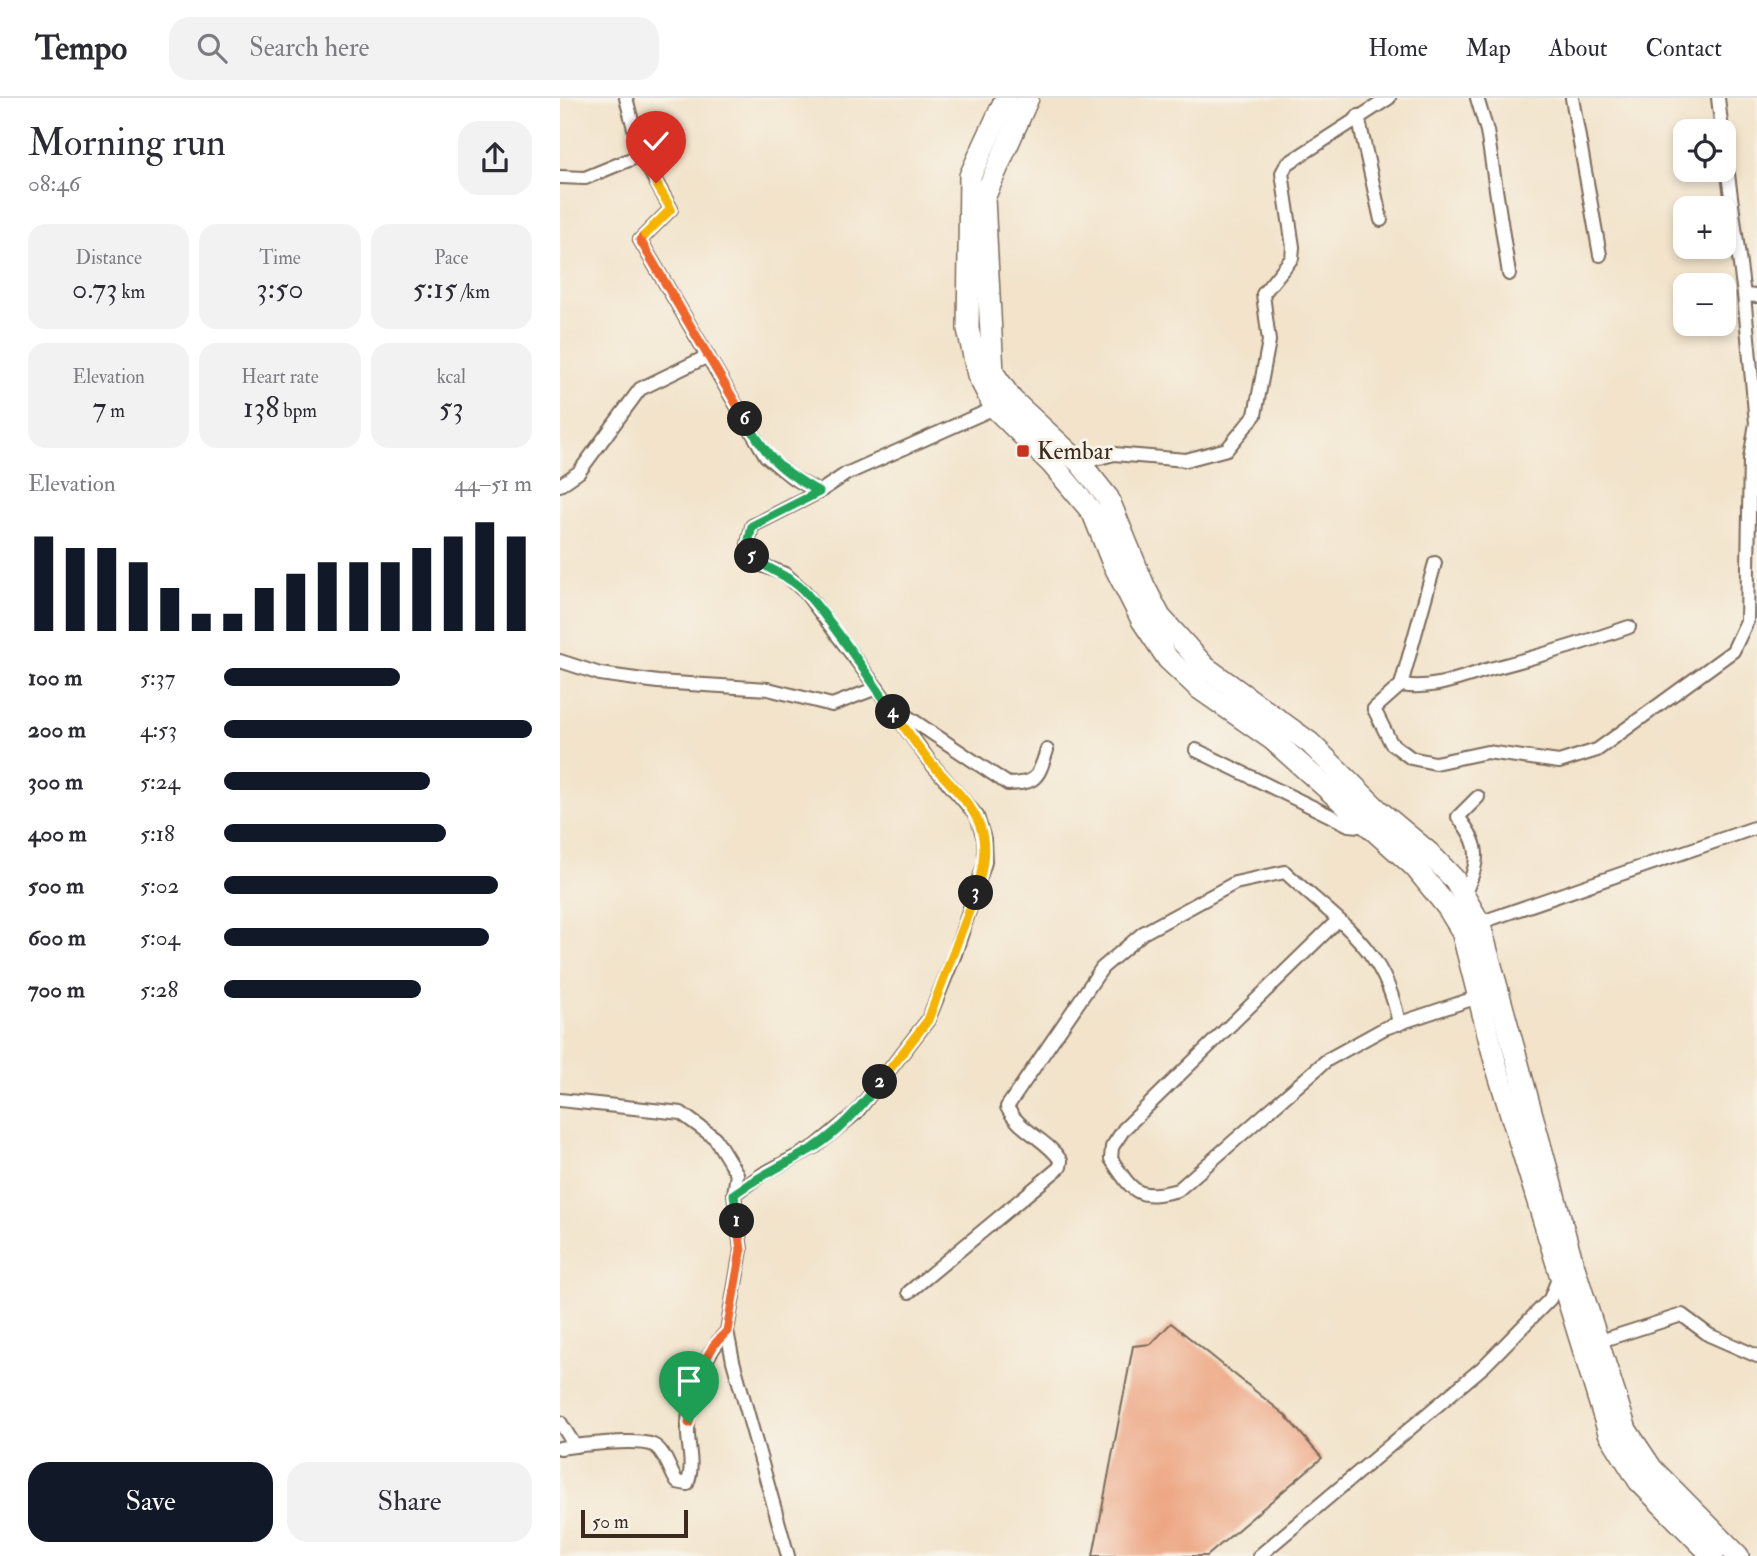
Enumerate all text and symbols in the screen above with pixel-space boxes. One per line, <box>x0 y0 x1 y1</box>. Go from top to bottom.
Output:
search box <box>169 17 659 80</box>
text: Tempo <box>35 28 127 69</box>
icon: search <box>193 29 231 67</box>
text: Search here <box>249 32 369 64</box>
text: Home <box>1368 33 1428 64</box>
text: Map <box>1466 33 1511 64</box>
text: About <box>1549 33 1608 64</box>
text: Contact <box>1646 33 1722 64</box>
pin <box>626 111 686 183</box>
text: Morning run <box>28 119 226 167</box>
map controls <box>1673 119 1736 336</box>
button: locate <box>1673 119 1736 182</box>
button: share <box>458 121 532 195</box>
icon: check <box>637 122 675 160</box>
text: 08:46 <box>28 169 80 198</box>
button: + <box>1673 196 1736 259</box>
text: Distance <box>75 246 142 270</box>
text: Time <box>259 246 301 270</box>
text: Pace <box>434 246 468 270</box>
text: 0.73 <box>72 270 117 307</box>
text: 3:50 <box>256 270 304 307</box>
text: 5:15 <box>413 270 457 307</box>
button: − <box>1673 273 1736 336</box>
text: km <box>117 280 145 304</box>
text: /km <box>457 280 490 304</box>
text: Elevation <box>72 365 145 389</box>
text: Heart rate <box>241 365 319 389</box>
text: kcal <box>437 365 466 389</box>
text: 7 <box>92 389 106 426</box>
text: 138 <box>243 389 279 426</box>
text: 53 <box>439 389 464 426</box>
text: m <box>106 399 125 423</box>
text: bpm <box>279 399 317 423</box>
pin: 6 <box>728 402 762 436</box>
text: 6 <box>740 406 749 430</box>
place label: Kembar <box>1037 436 1113 467</box>
marker: Kembar <box>1015 443 1031 459</box>
text: Elevation <box>28 469 116 498</box>
text: 44–51 m <box>455 469 532 498</box>
pin: 5 <box>734 538 770 574</box>
text: 5 <box>747 543 756 567</box>
text: 100 m <box>28 663 82 692</box>
text: 5:37 <box>140 663 175 692</box>
pin: 4 <box>876 694 910 730</box>
text: 4 <box>887 699 898 723</box>
text: 200 m <box>28 715 86 744</box>
text: 4:53 <box>140 715 177 744</box>
text: 300 m <box>28 767 83 796</box>
text: 5:24 <box>140 767 180 796</box>
text: 400 m <box>28 819 87 848</box>
text: 5:18 <box>140 819 175 848</box>
text: 500 m <box>28 871 84 900</box>
text: 5:02 <box>140 871 179 900</box>
pin: 3 <box>958 876 994 910</box>
text: 3 <box>972 880 979 904</box>
text: 600 m <box>28 923 86 952</box>
text: 5:04 <box>140 923 180 952</box>
text: 700 m <box>28 975 85 1004</box>
text: 5:28 <box>140 975 178 1004</box>
pin: 2 <box>862 1065 898 1100</box>
text: 2 <box>875 1069 884 1093</box>
pin: 1 <box>720 1204 754 1238</box>
text: 1 <box>733 1208 740 1232</box>
pin <box>659 1351 719 1423</box>
icon: arrive <box>670 1362 708 1400</box>
button: Save <box>28 1462 273 1542</box>
button: Share <box>287 1462 532 1542</box>
scale bar <box>581 1507 688 1539</box>
text: 50 m <box>592 1510 629 1534</box>

